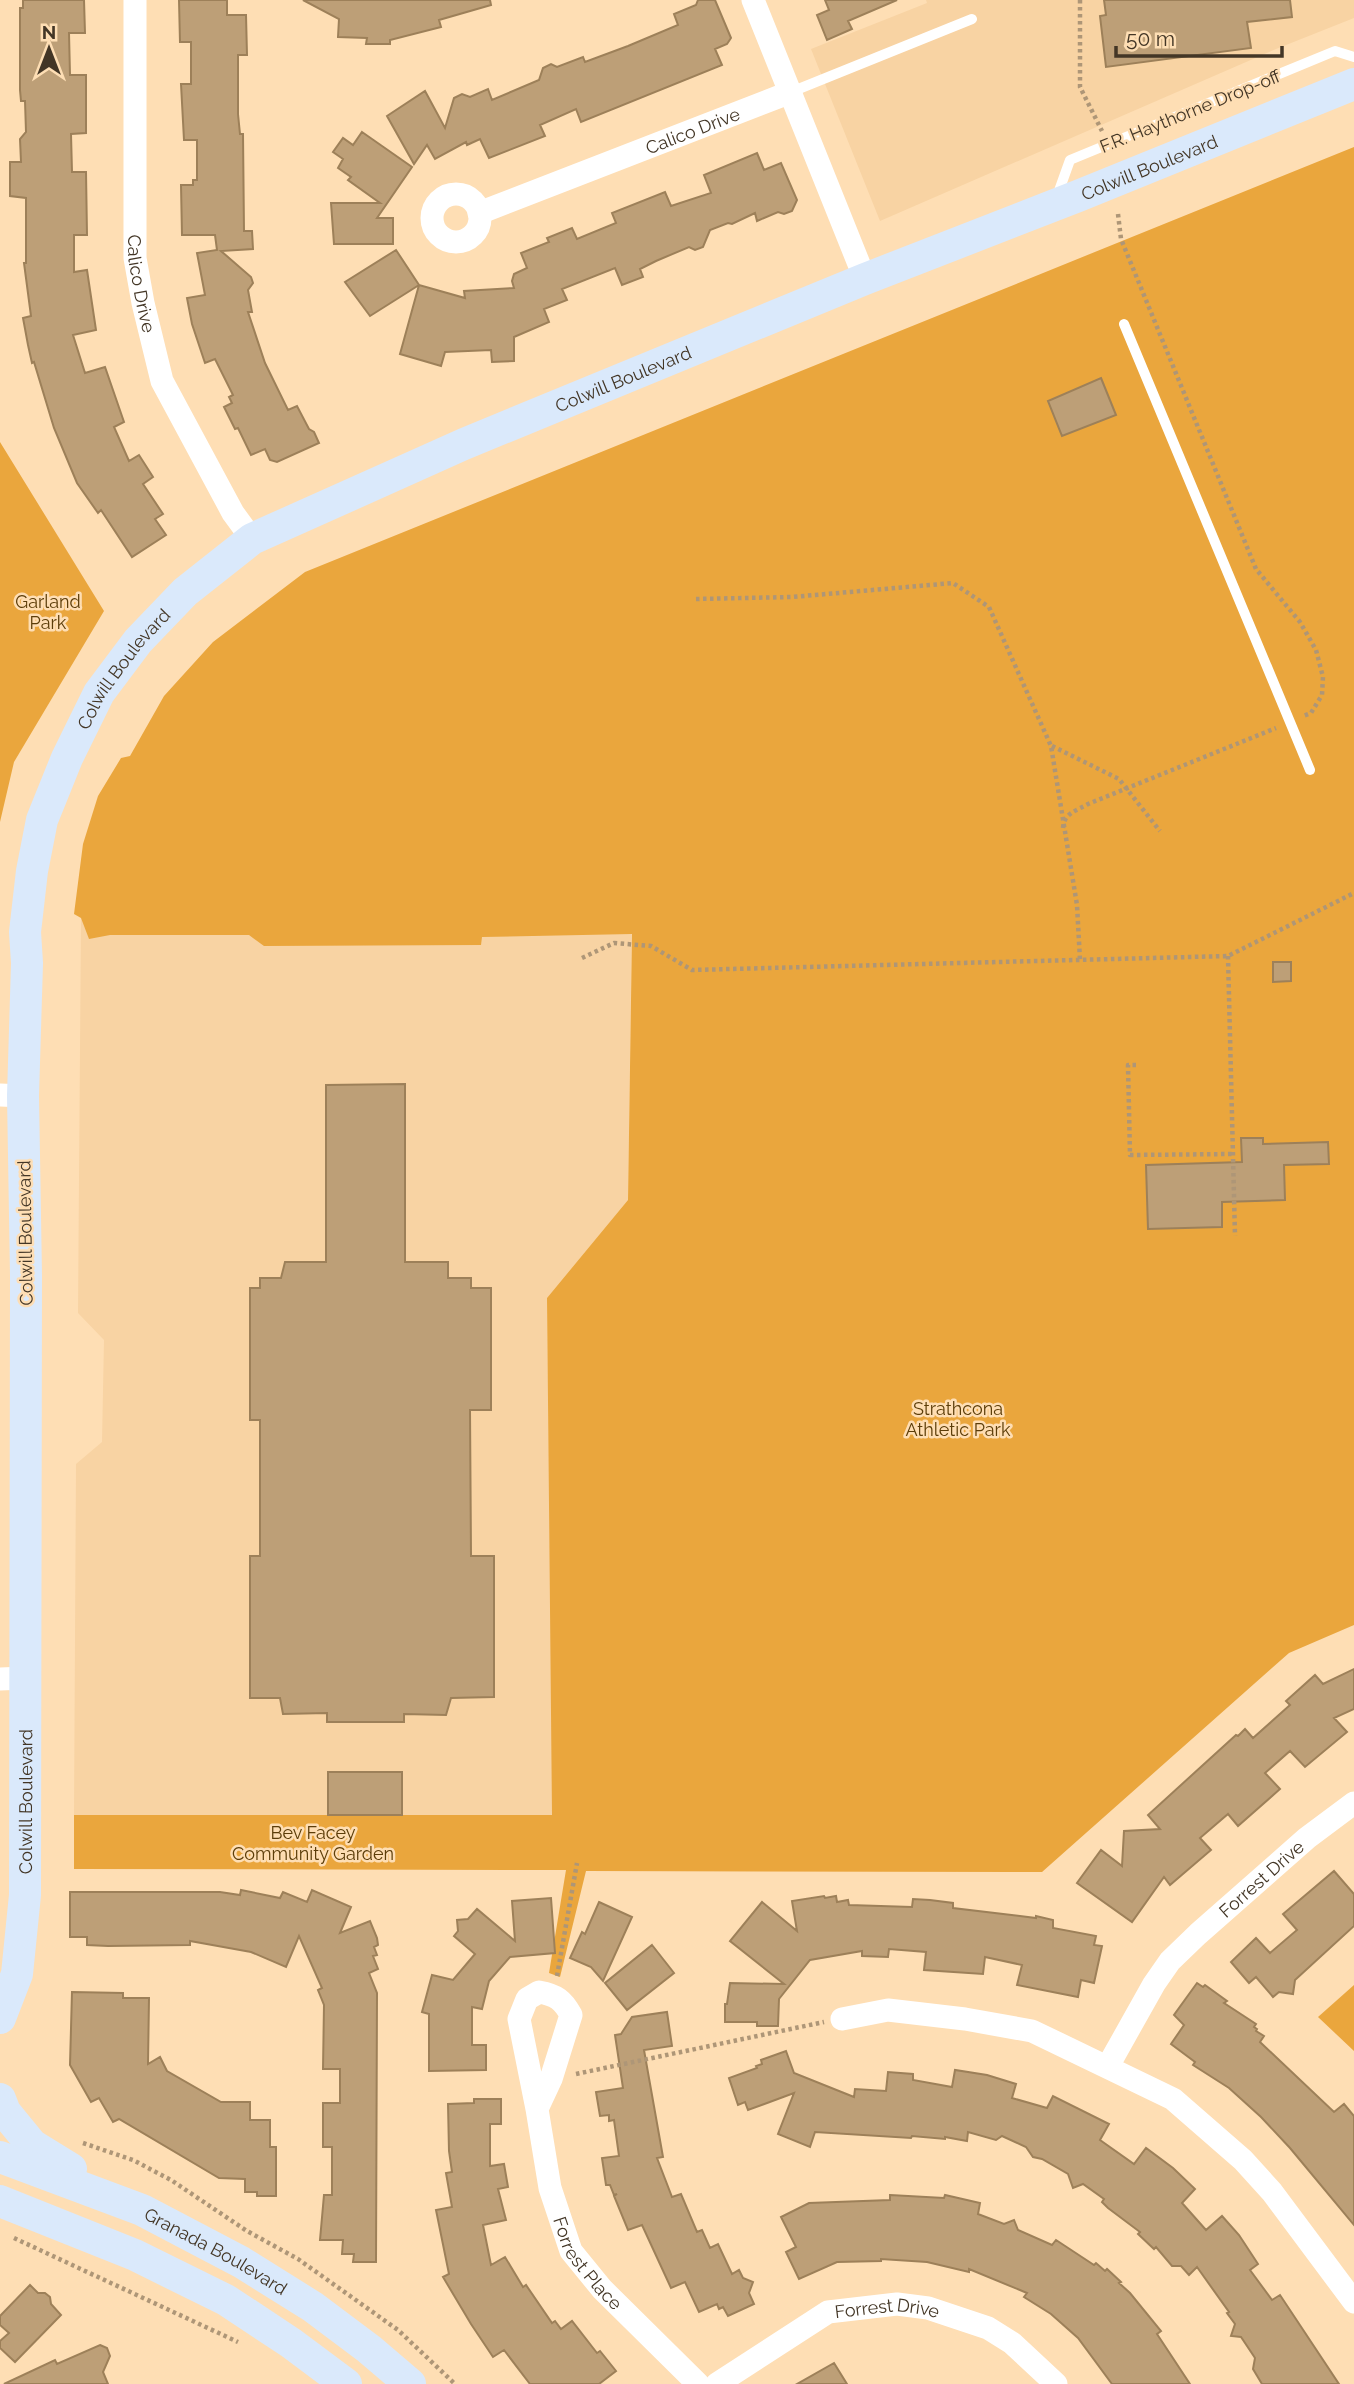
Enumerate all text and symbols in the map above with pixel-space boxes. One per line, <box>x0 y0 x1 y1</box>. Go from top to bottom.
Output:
north arrow <box>14 14 84 84</box>
scale bar <box>1116 14 1282 58</box>
text: N <box>42 21 56 43</box>
text: 50 m <box>1126 26 1175 51</box>
street label: F.R. Haythorne Drop-off <box>1097 65 1284 157</box>
street label: Calico Drive <box>643 102 743 158</box>
street label: Colwill Boulevard <box>1078 130 1220 204</box>
street label: Calico Drive <box>124 234 160 335</box>
street label: Colwill Boulevard <box>552 341 694 416</box>
park label: Garland Park <box>15 591 81 633</box>
street label: Colwill Boulevard <box>72 604 174 733</box>
street label: Colwill Boulevard <box>13 1160 37 1306</box>
park label: Strathcona Athletic Park <box>906 1398 1011 1440</box>
street label: Colwill Boulevard <box>15 1729 36 1874</box>
park label: Bev Facey Community Garden <box>232 1822 394 1864</box>
street label: Forrest Drive <box>1214 1835 1308 1921</box>
street label: Granada Boulevard <box>141 2203 291 2299</box>
street label: Forrest Place <box>550 2214 627 2314</box>
street label: Forrest Drive <box>833 2294 943 2322</box>

